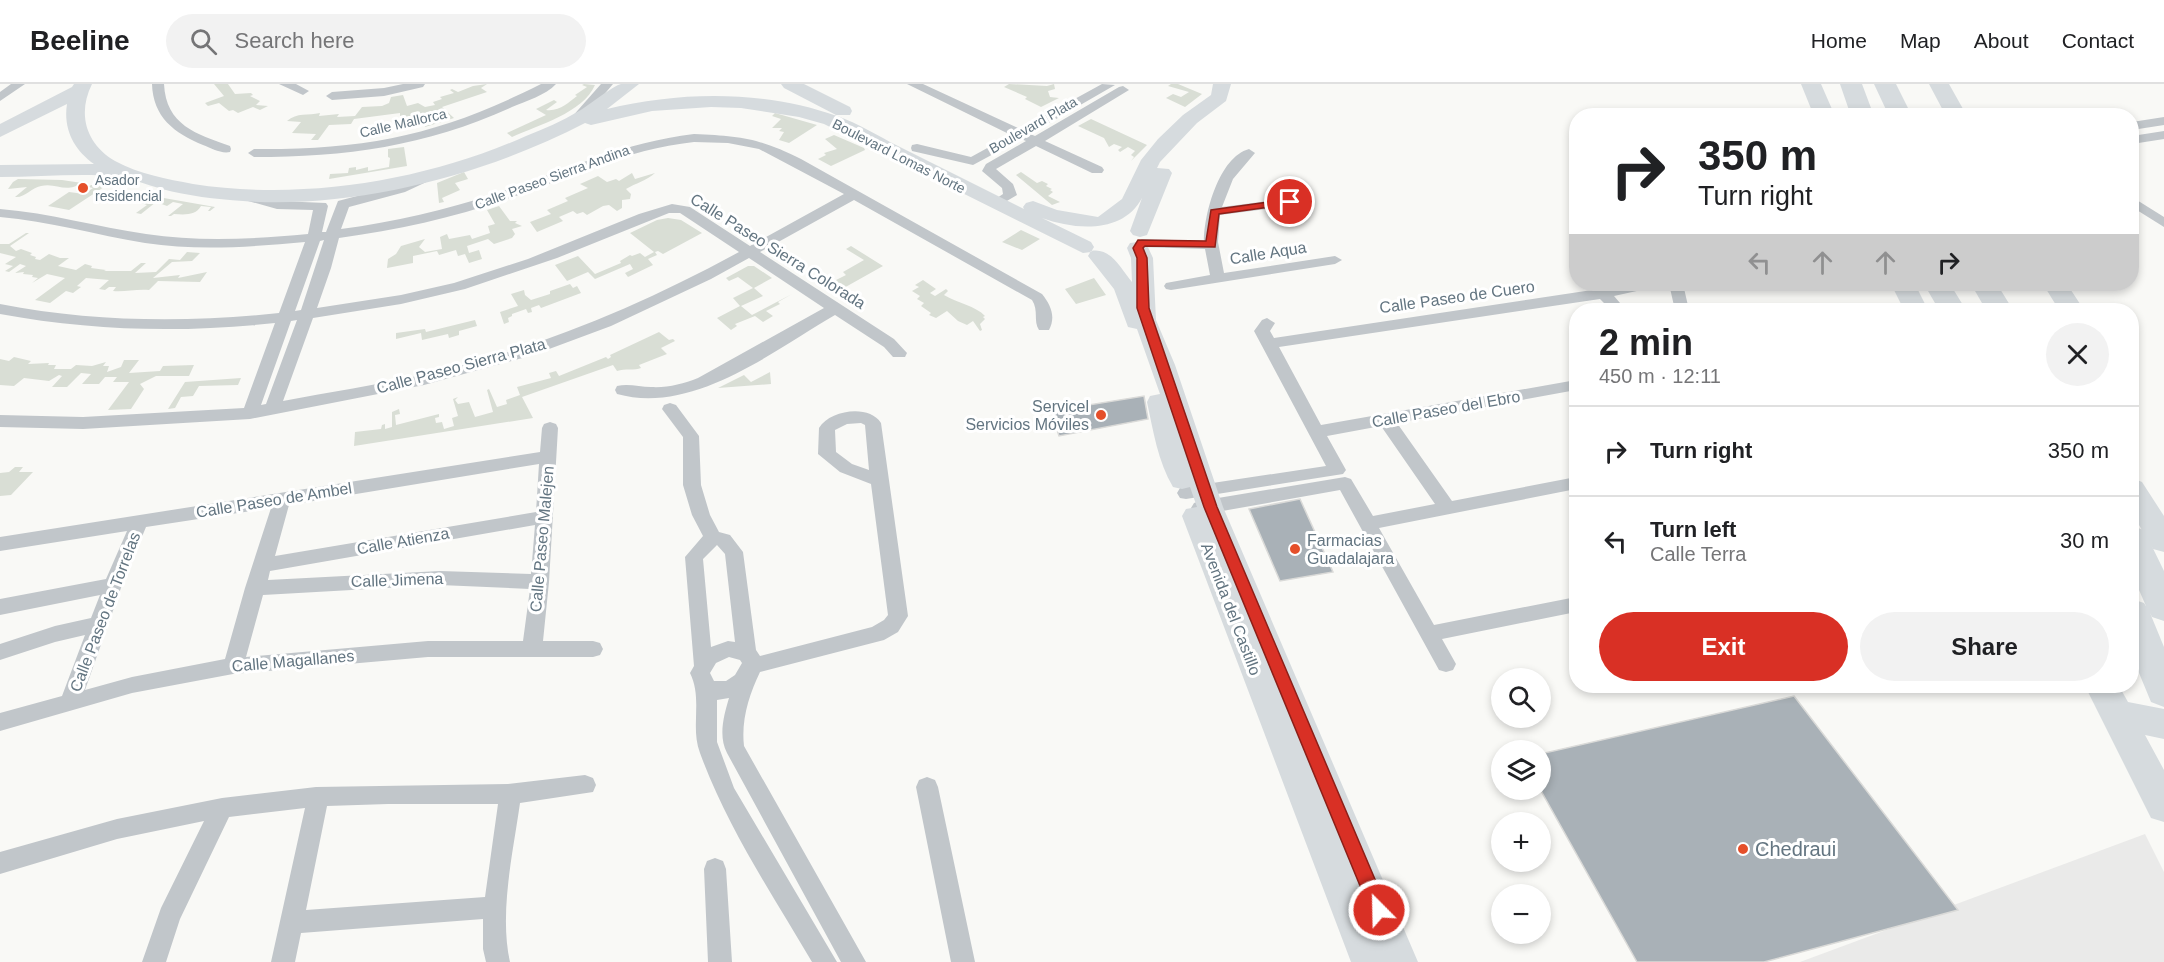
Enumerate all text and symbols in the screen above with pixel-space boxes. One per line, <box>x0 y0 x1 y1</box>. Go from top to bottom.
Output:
search box <box>166 14 586 68</box>
text: Beeline <box>30 25 130 56</box>
icon: search <box>187 25 220 58</box>
text: Search here <box>235 28 354 53</box>
text: Home <box>1811 29 1867 52</box>
text: Map <box>1900 29 1941 52</box>
text: About <box>1974 29 2029 52</box>
text: Contact <box>2062 29 2134 52</box>
street label: Boulevard Plata <box>986 93 1080 157</box>
street label: Calle Mallorca <box>358 105 448 141</box>
street label: Boulevard Lomas Norte <box>830 115 968 197</box>
icon: right <box>1599 132 1677 210</box>
text: 350 m <box>1698 132 1817 179</box>
street label: Calle Paseo Sierra Andina <box>472 141 632 212</box>
place label: Asador residencial <box>95 172 162 204</box>
pin <box>1264 176 1315 227</box>
marker: Asador residencial <box>76 181 90 195</box>
text: Turn right <box>1698 181 1813 211</box>
icon: arrive <box>1273 185 1306 218</box>
street label: Calle Paseo Sierra Colorada <box>688 190 869 312</box>
street label: Calle Aqua <box>1228 239 1308 267</box>
icon: left <box>1743 246 1776 279</box>
icon: ahead <box>1806 246 1839 279</box>
icon: ahead <box>1869 246 1902 279</box>
icon: right <box>1932 246 1965 279</box>
street label: Calle Paseo de Cuero <box>1378 278 1536 316</box>
text: 2 min <box>1599 322 1693 363</box>
button: close <box>2046 323 2109 386</box>
street label: Calle Paseo Sierra Plata <box>375 335 547 397</box>
text: 450 m · 12:11 <box>1599 365 1721 387</box>
street label: Calle Paseo del Ebro <box>1371 388 1522 430</box>
place label: Servicel Servicios Móviles <box>965 398 1089 433</box>
marker: Servicel Servicios Móviles <box>1094 408 1108 422</box>
icon: right <box>1599 435 1632 468</box>
text: Turn right <box>1650 438 1752 463</box>
text: 350 m <box>2048 438 2109 463</box>
street label: Calle Paseo Malejen <box>527 465 557 613</box>
street label: Calle Paseo de Ambel <box>195 479 353 521</box>
text: Turn left <box>1650 517 1736 542</box>
street label: Calle Atienza <box>356 525 451 557</box>
icon: left <box>1599 525 1632 558</box>
text: 30 m <box>2060 528 2109 553</box>
street label: Calle Paseo de Torrelas <box>67 530 143 694</box>
place label: Farmacias Guadalajara <box>1307 532 1394 567</box>
street label: Avenida del Castillo <box>1198 540 1264 678</box>
marker: Farmacias Guadalajara <box>1288 542 1302 556</box>
text: Calle Terra <box>1650 543 1746 565</box>
street label: Calle Jimena <box>350 570 444 590</box>
button: Exit <box>1599 612 1848 681</box>
button: Share <box>1860 612 2109 681</box>
street label: Calle Magallanes <box>231 647 355 675</box>
map controls <box>1491 668 1551 944</box>
button: search <box>1491 668 1551 728</box>
button: layers <box>1491 740 1551 800</box>
button: + <box>1491 812 1551 872</box>
place label: Chedraui <box>1755 838 1836 860</box>
marker: Chedraui <box>1736 842 1750 856</box>
position arrow <box>1347 878 1411 942</box>
button: − <box>1491 884 1551 944</box>

